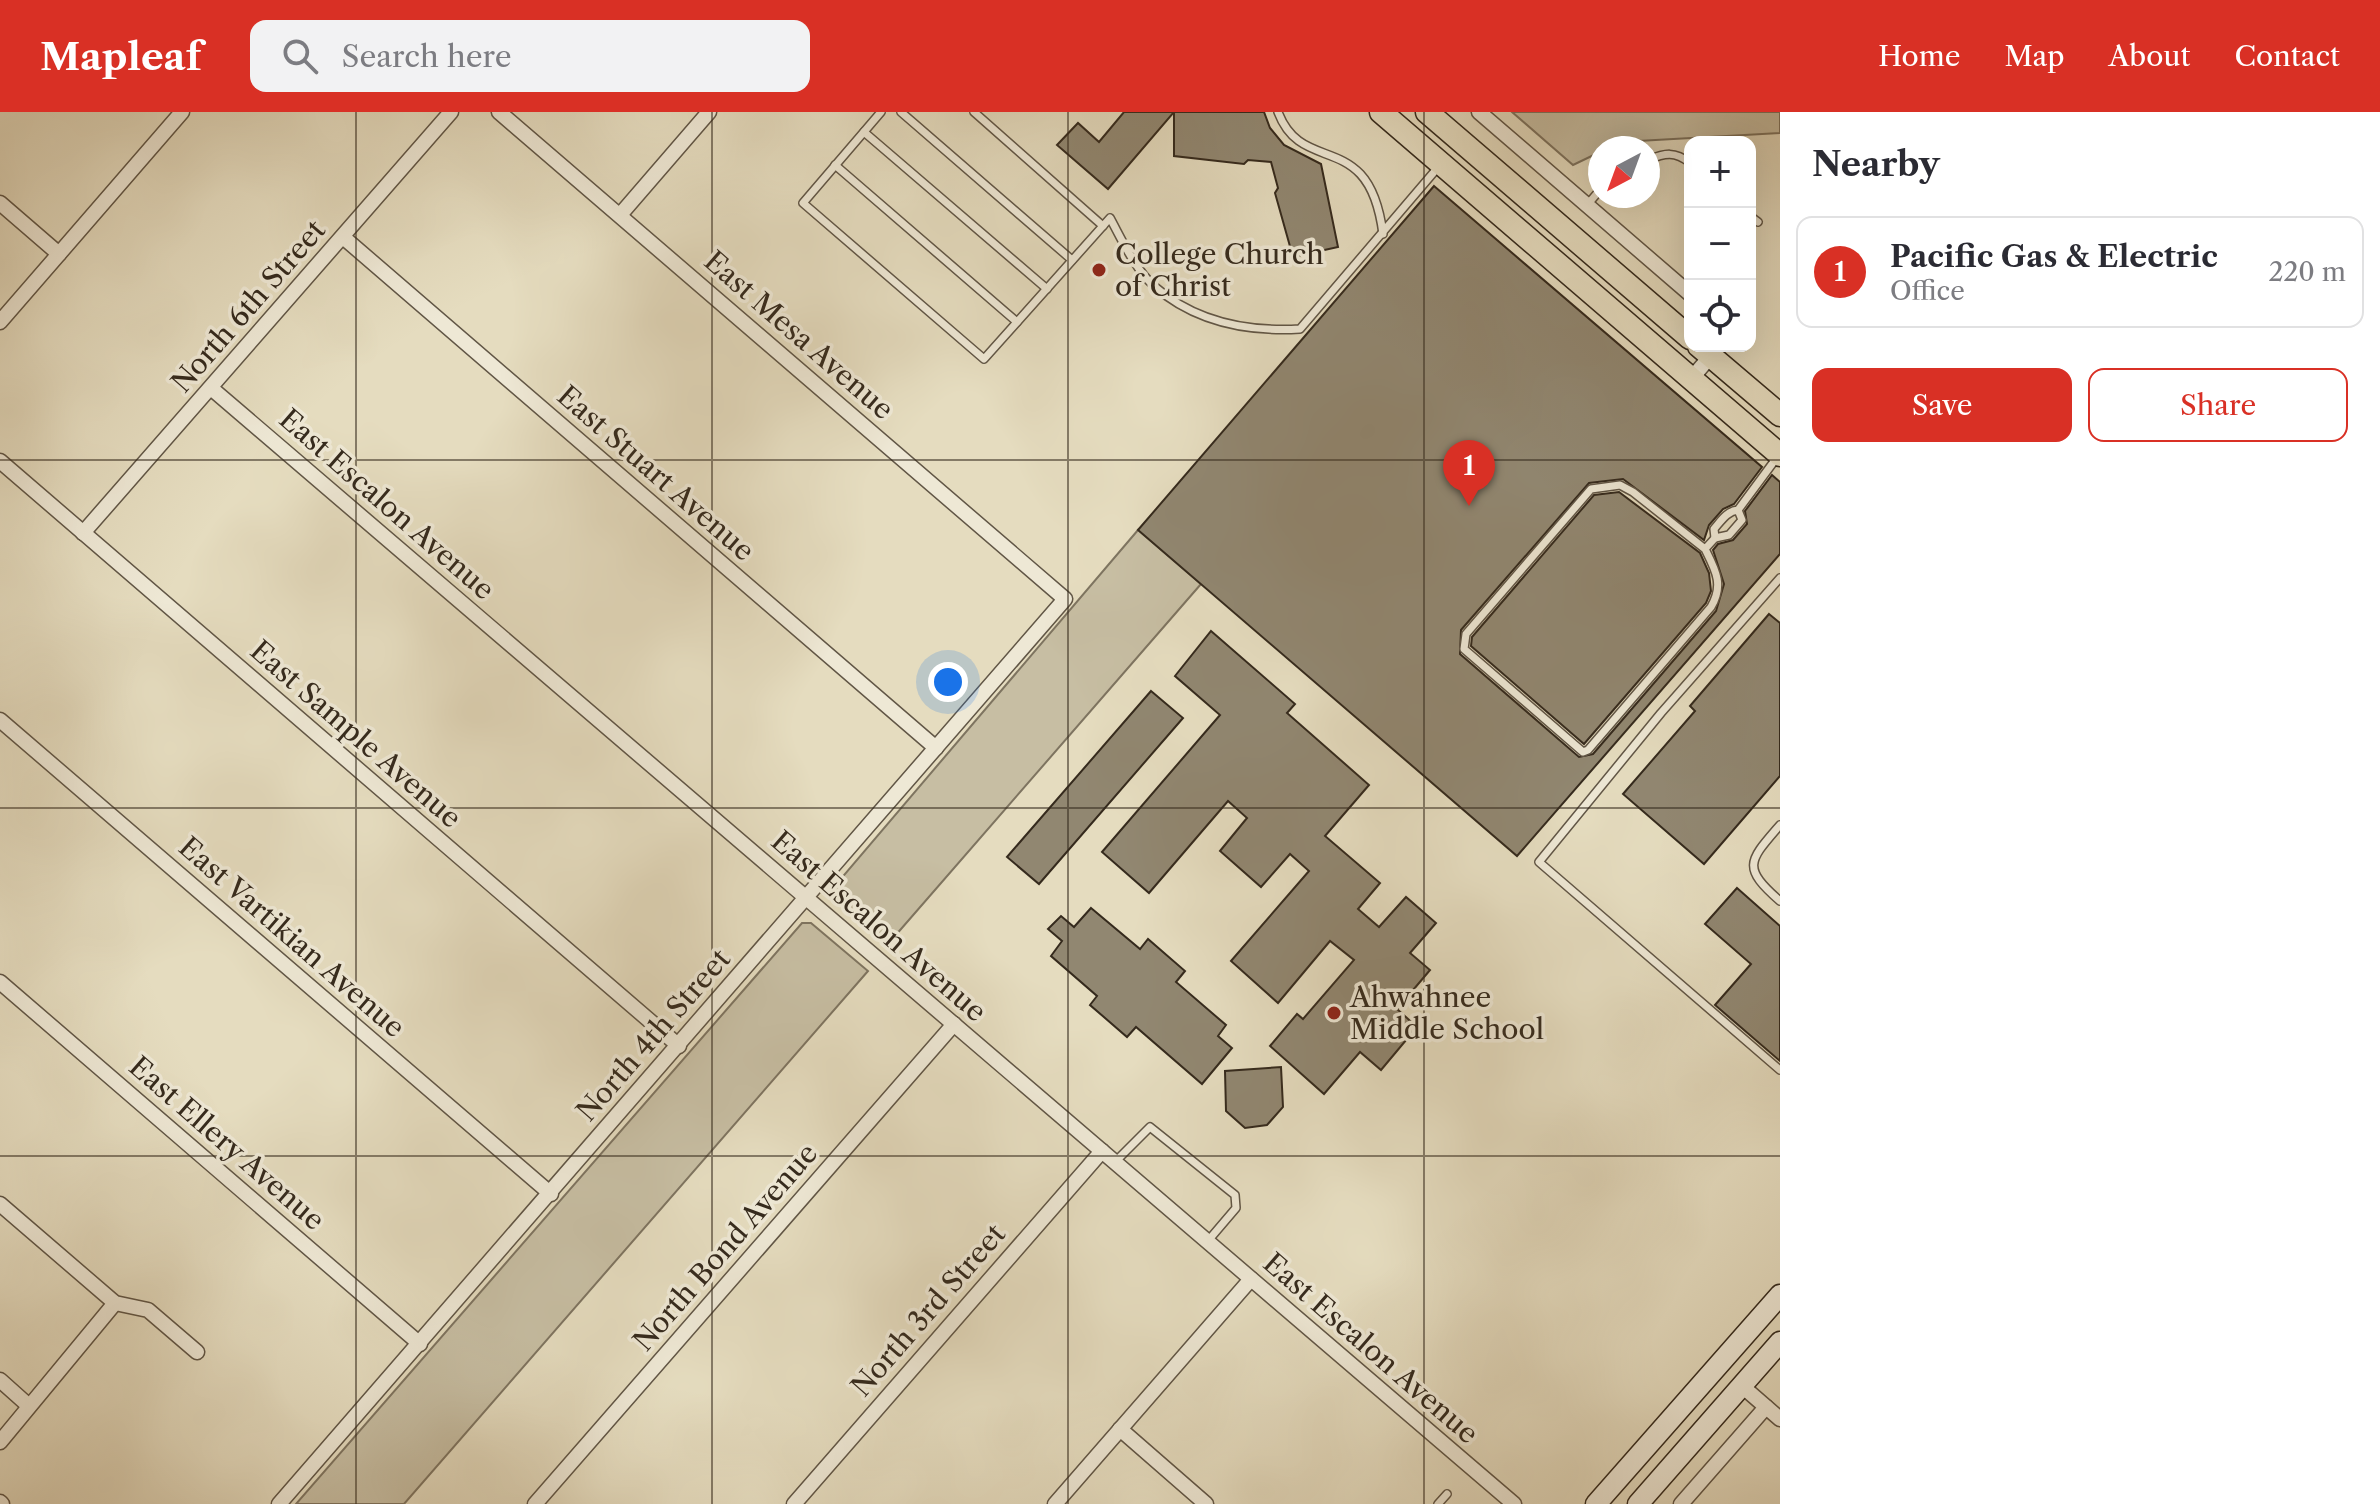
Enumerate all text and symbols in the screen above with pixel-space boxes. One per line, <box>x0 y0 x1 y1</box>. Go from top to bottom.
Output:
search box <box>250 20 810 92</box>
text: Mapleaf <box>40 33 202 80</box>
icon: search <box>278 34 322 78</box>
text: Search here <box>342 38 512 75</box>
text: Home <box>1878 39 1960 73</box>
text: Map <box>2004 39 2064 73</box>
text: About <box>2108 39 2190 73</box>
text: Contact <box>2234 39 2340 73</box>
north arrow <box>1588 136 1660 208</box>
map controls <box>1684 136 1756 352</box>
button: + <box>1684 136 1756 208</box>
text: Nearby <box>1812 143 1940 185</box>
button: − <box>1684 208 1756 280</box>
street label: North 6th Street <box>164 213 332 399</box>
place label: College Church of Christ <box>1115 237 1324 303</box>
text: Pacific Gas & Electric <box>1890 238 2218 275</box>
street label: East Mesa Avenue <box>698 244 900 426</box>
text: 1 <box>1834 256 1846 288</box>
text: 220 m <box>2268 256 2346 288</box>
marker: College Church of Christ <box>1090 261 1108 279</box>
text: Office <box>1890 275 1965 307</box>
button: locate <box>1684 280 1756 352</box>
button: Save <box>1812 368 2072 442</box>
button: Share <box>2088 368 2348 442</box>
street label: East Stuart Avenue <box>551 378 761 568</box>
street label: East Escalon Avenue <box>273 402 501 606</box>
pin: 1 <box>1443 440 1495 506</box>
street label: East Sample Avenue <box>244 633 468 835</box>
your location <box>928 662 968 702</box>
street label: East Escalon Avenue <box>765 824 993 1028</box>
street label: East Vartikian Avenue <box>172 830 412 1044</box>
street label: North 4th Street <box>569 942 737 1128</box>
place label: Ahwahnee Middle School <box>1349 980 1544 1046</box>
marker: Ahwahnee Middle School <box>1325 1004 1343 1022</box>
street label: East Ellery Avenue <box>122 1049 332 1237</box>
street label: North Bond Avenue <box>626 1136 824 1358</box>
street label: North 3rd Street <box>844 1217 1012 1403</box>
street label: East Escalon Avenue <box>1257 1246 1485 1450</box>

